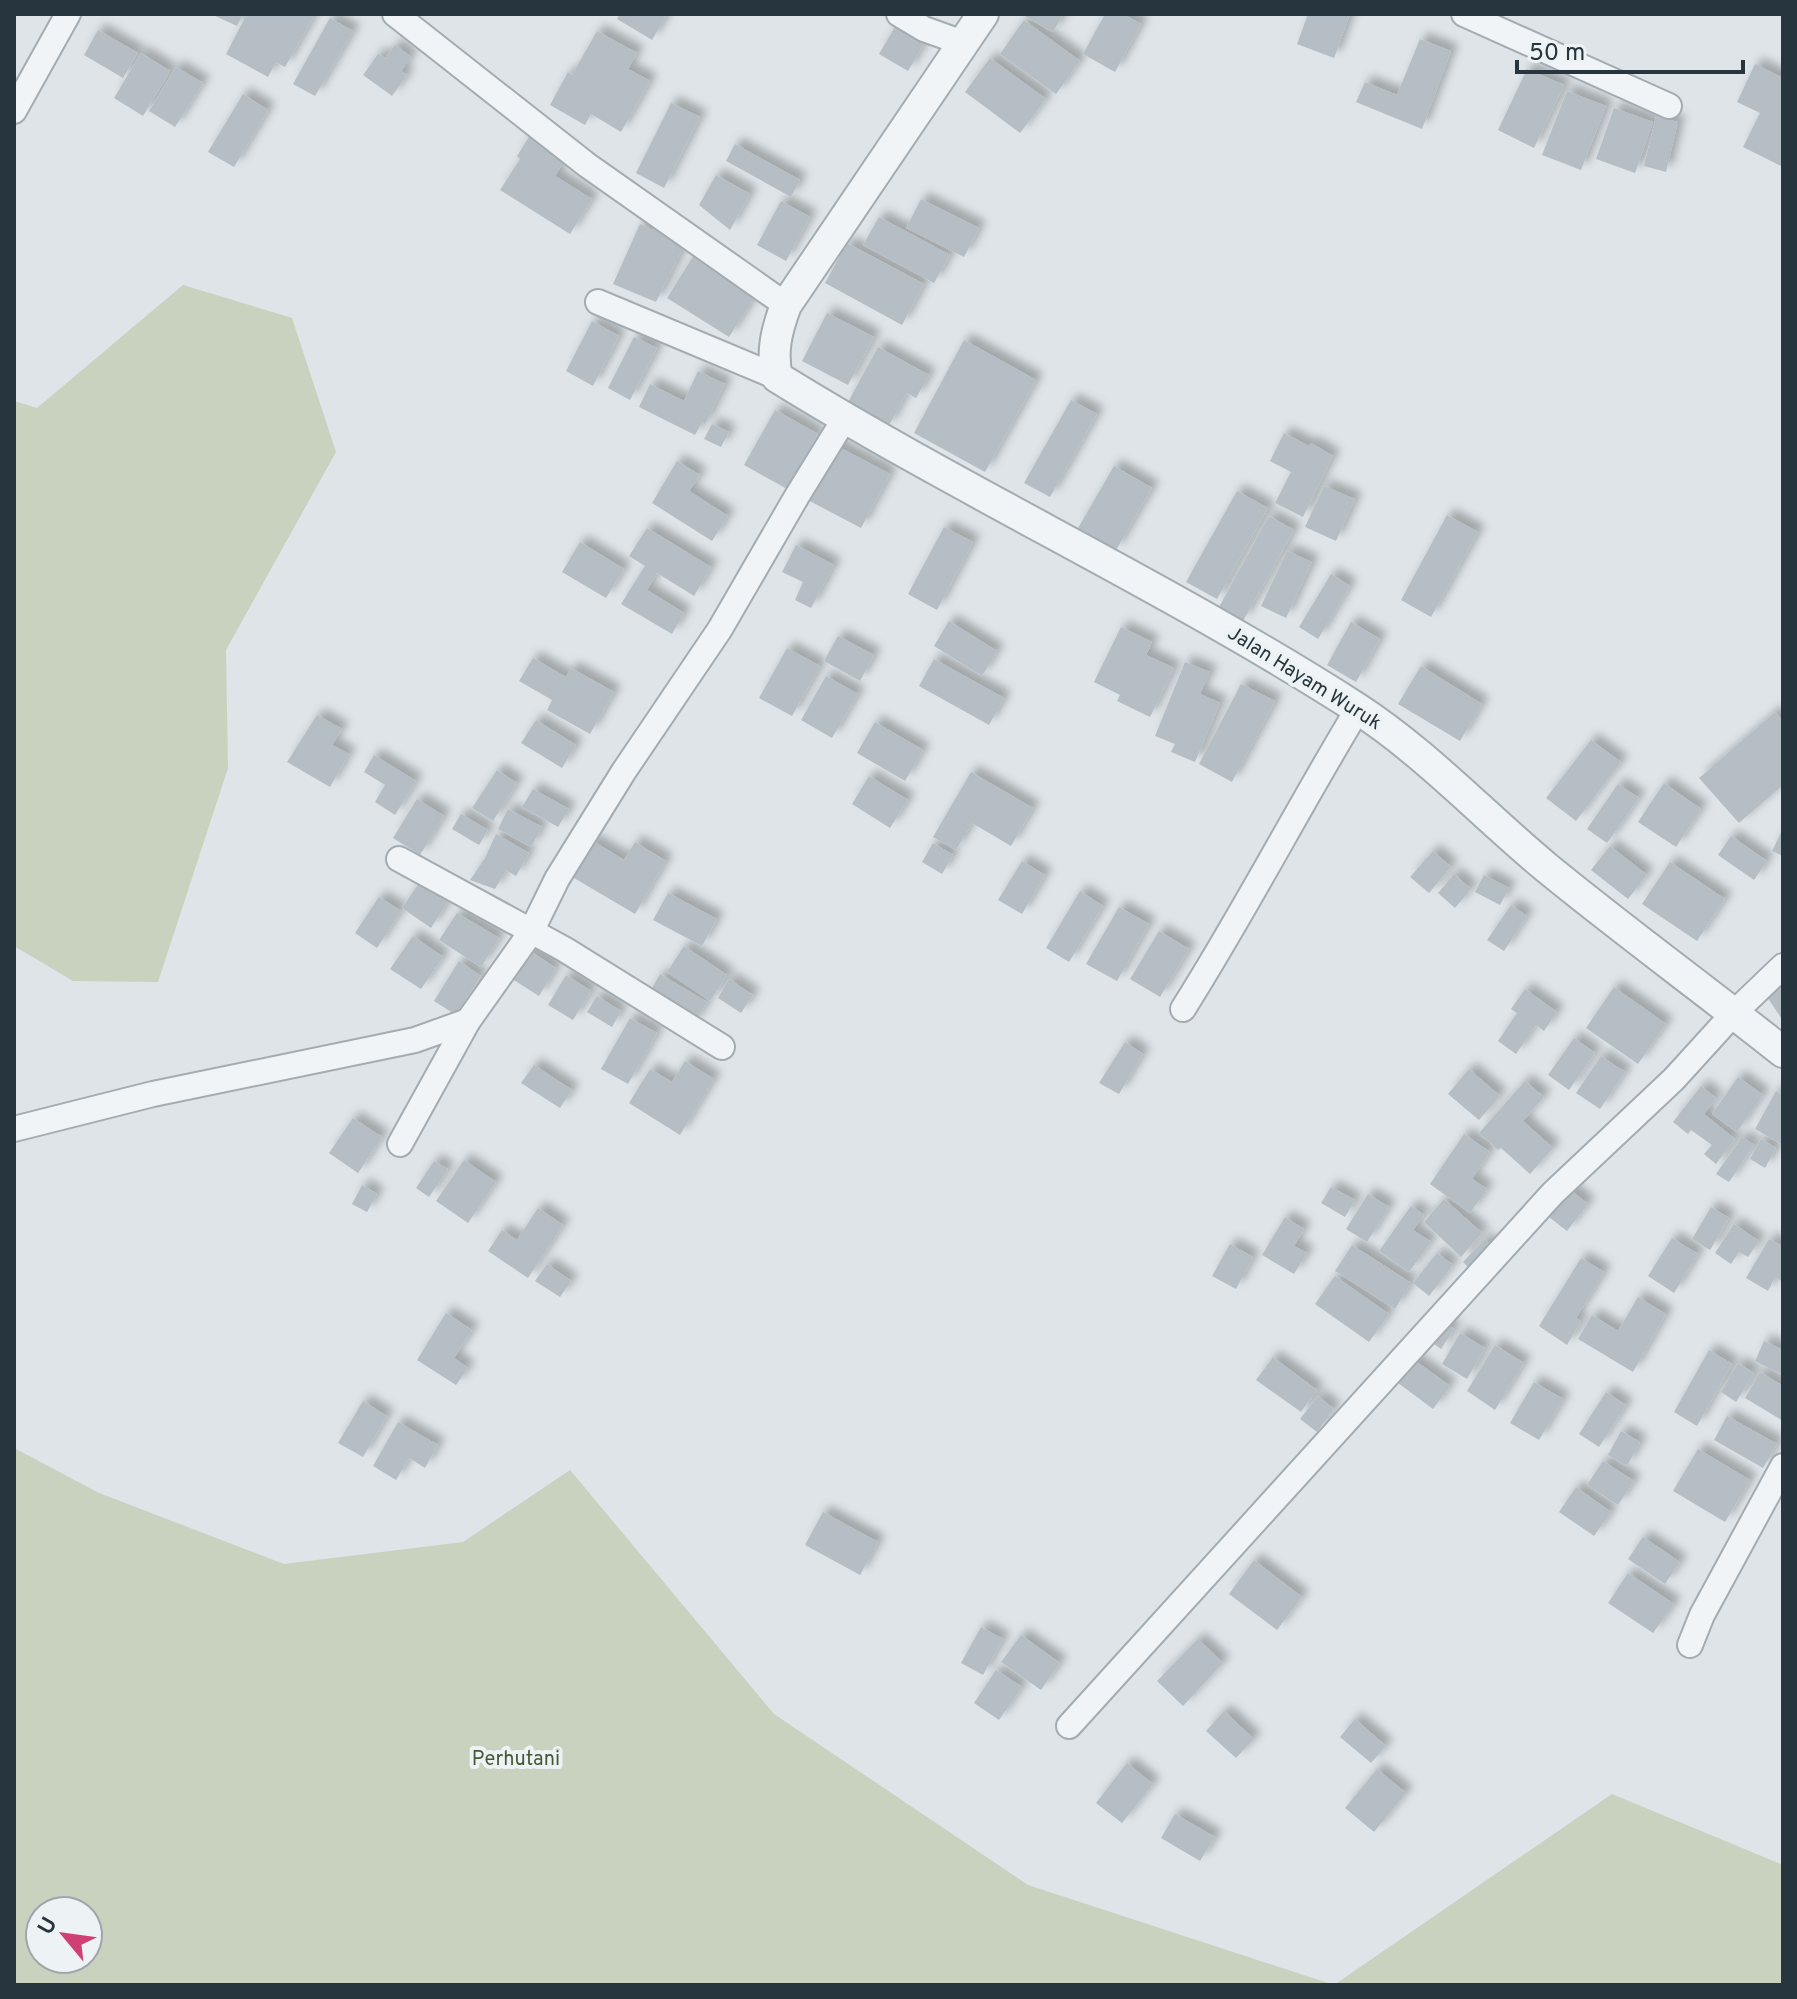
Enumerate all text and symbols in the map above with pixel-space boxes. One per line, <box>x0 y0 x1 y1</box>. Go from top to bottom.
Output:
scale bar <box>1517 24 1743 74</box>
text: 50 m <box>1529 39 1585 69</box>
street label: Jalan Hayam Wuruk <box>1222 621 1386 737</box>
park label: Perhutani <box>472 1747 560 1773</box>
north arrow <box>24 1895 104 1975</box>
text: U <box>33 1913 64 1940</box>

